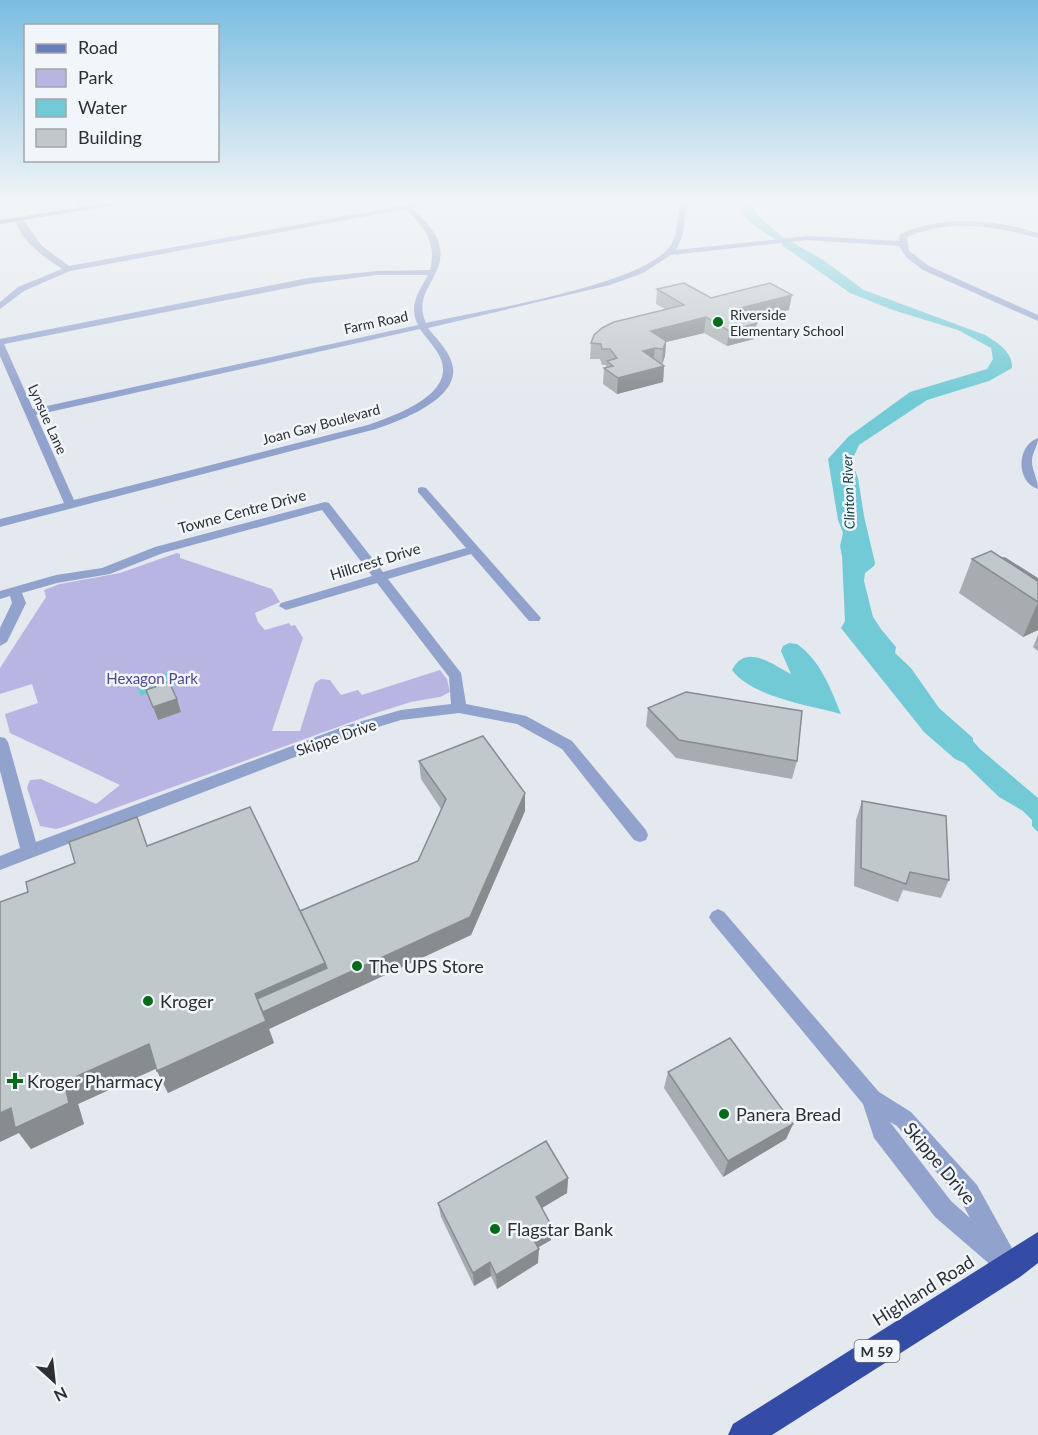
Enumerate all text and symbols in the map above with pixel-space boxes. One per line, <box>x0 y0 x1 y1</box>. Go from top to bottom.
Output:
legend <box>24 24 219 162</box>
text: Road <box>78 36 118 58</box>
text: Park <box>78 66 114 88</box>
text: Water <box>78 96 127 118</box>
text: Building <box>78 126 142 148</box>
place label: Riverside Elementary School <box>730 306 844 339</box>
street label: Farm Road <box>342 307 410 337</box>
marker: Riverside Elementary School <box>711 315 725 329</box>
street label: Lynsue Lane <box>25 381 71 457</box>
street label: Joan Gay Boulevard <box>260 400 382 448</box>
water label: Clinton River <box>838 454 858 530</box>
street label: Towne Centre Drive <box>176 485 308 537</box>
street label: Hillcrest Drive <box>328 539 423 583</box>
park label: Hexagon Park <box>106 669 198 687</box>
street label: Skippe Drive <box>294 715 379 759</box>
place label: The UPS Store <box>369 955 484 977</box>
marker: The UPS Store <box>350 959 364 973</box>
place label: Kroger <box>160 990 214 1012</box>
marker: Kroger <box>141 994 155 1008</box>
place label: Kroger Pharmacy <box>27 1070 163 1092</box>
marker: Kroger Pharmacy <box>8 1074 22 1088</box>
place label: Panera Bread <box>736 1103 841 1125</box>
marker: Panera Bread <box>717 1107 731 1121</box>
street label: Skippe Drive <box>899 1118 981 1208</box>
place label: Flagstar Bank <box>507 1218 614 1240</box>
marker: Flagstar Bank <box>488 1222 502 1236</box>
street label: Highland Road <box>868 1250 978 1330</box>
road number: M 59 <box>854 1340 900 1362</box>
north arrow <box>24 1351 84 1411</box>
text: N <box>51 1384 71 1406</box>

